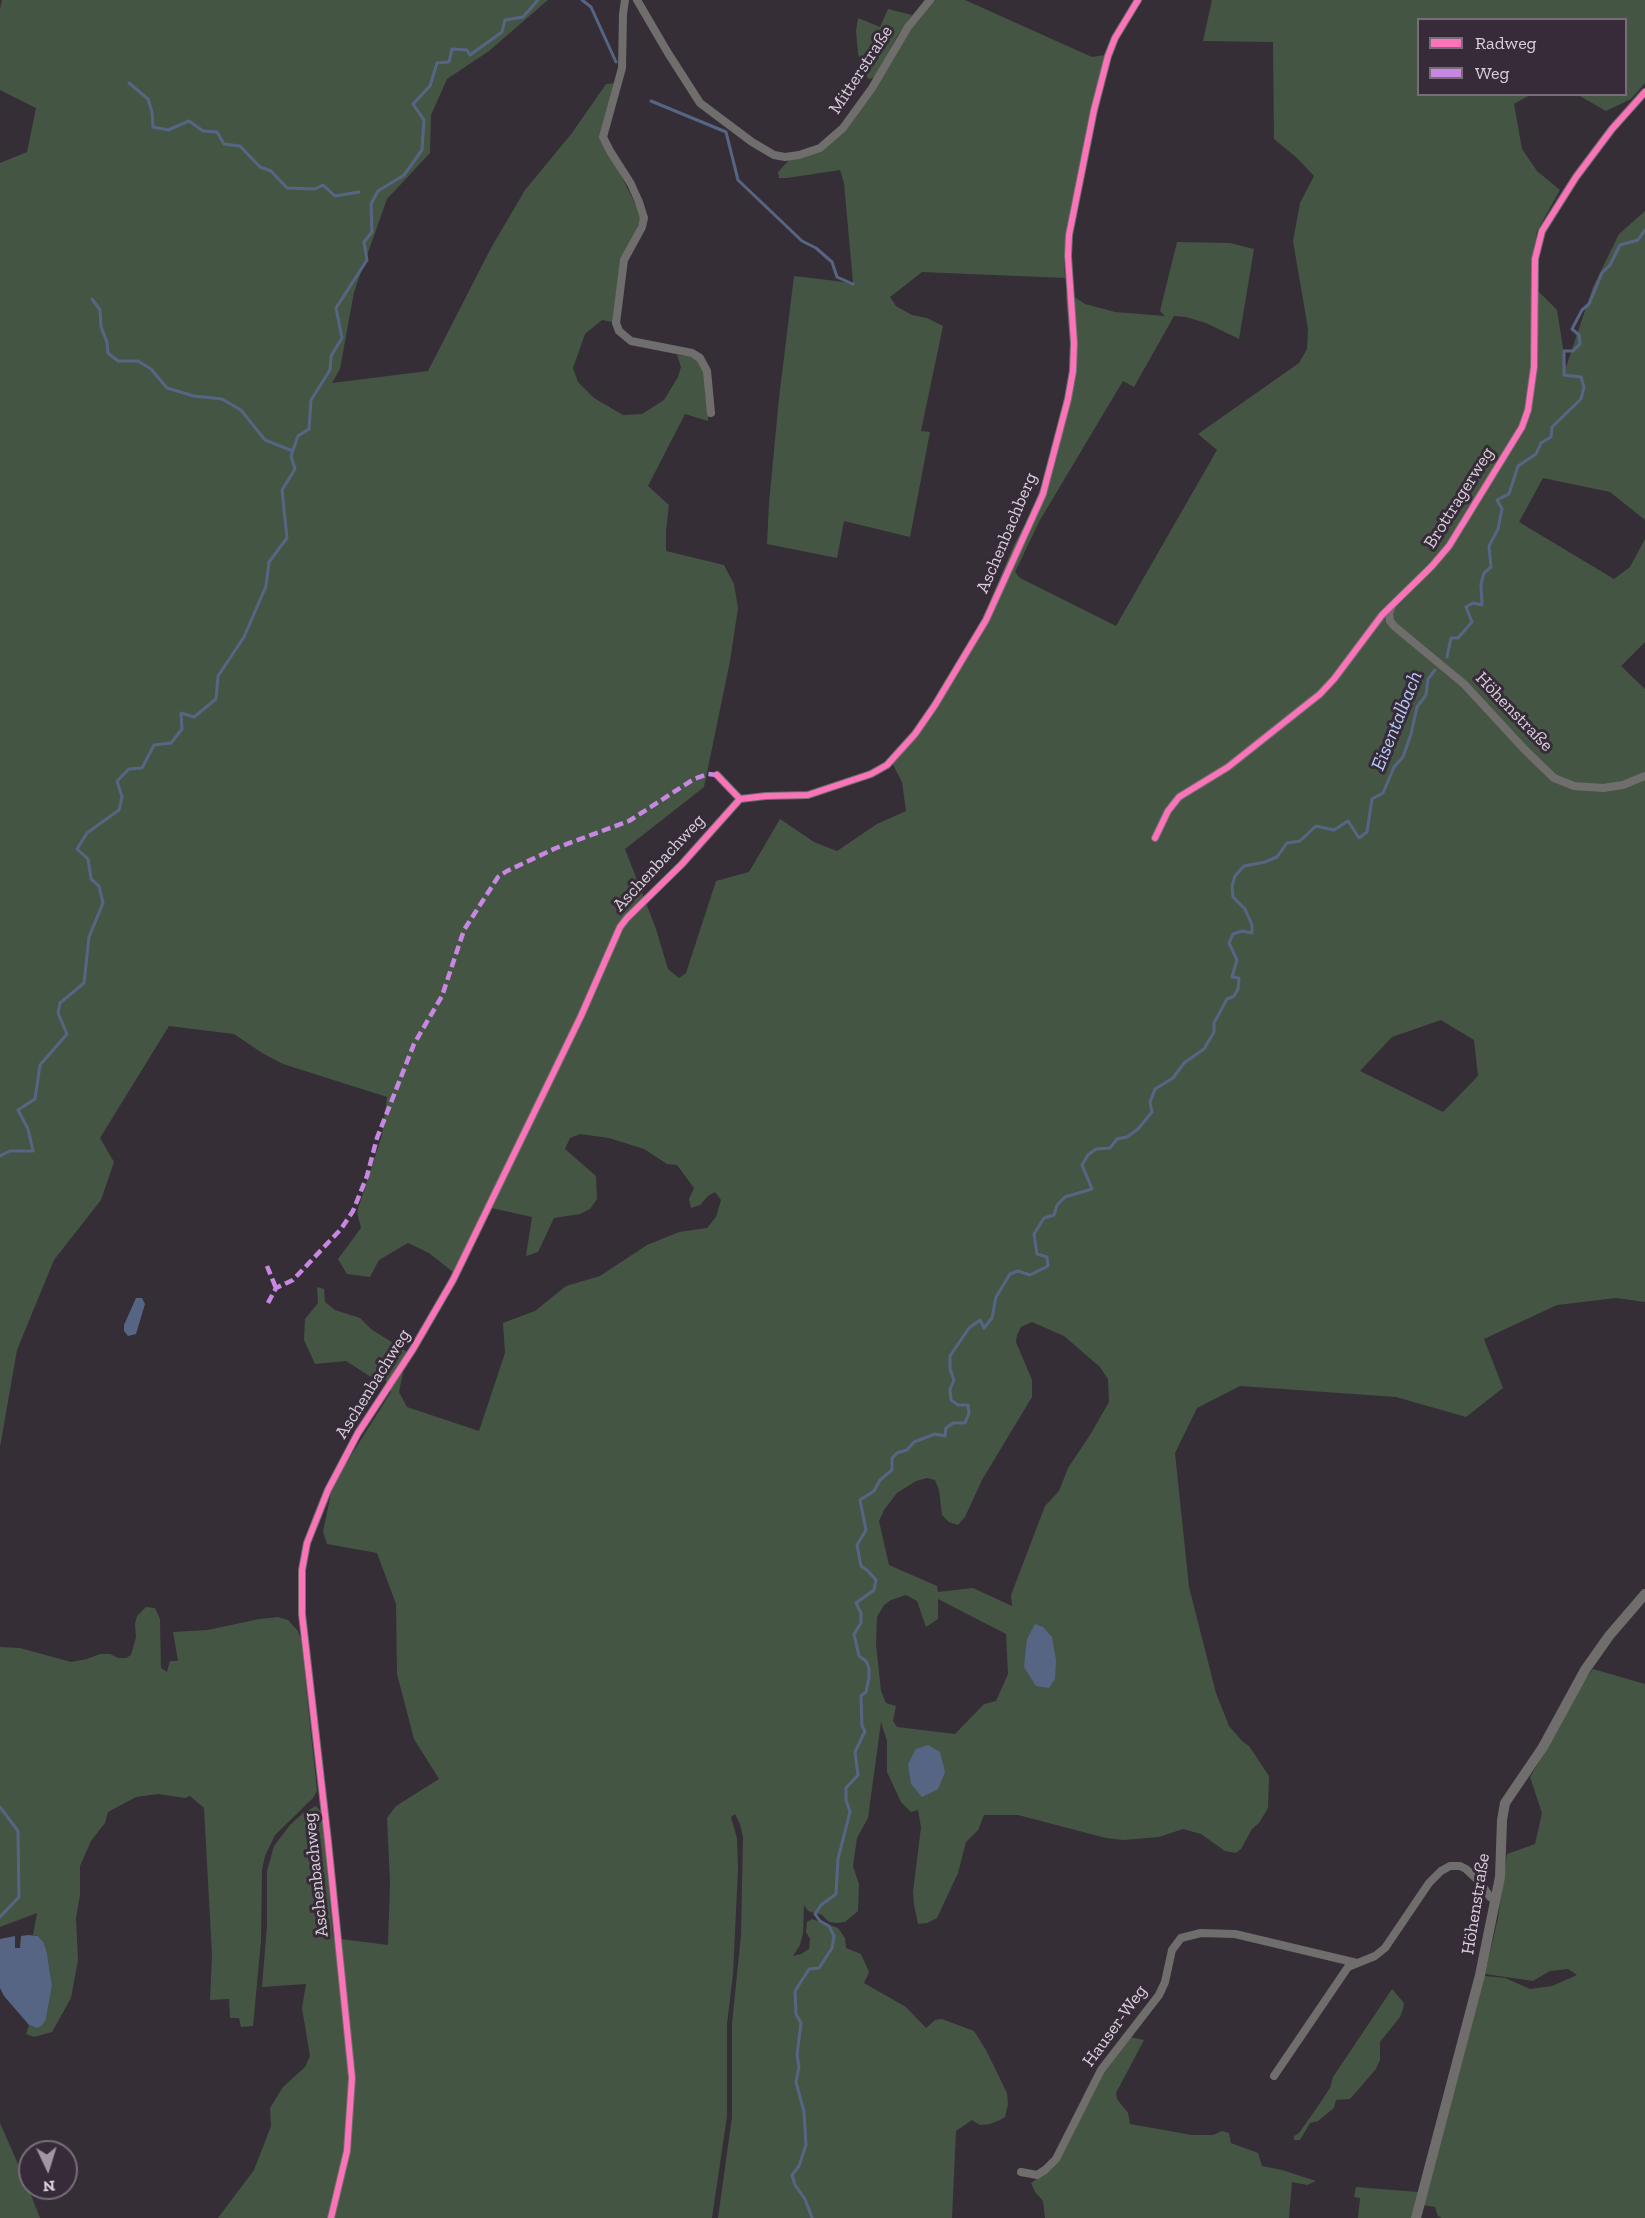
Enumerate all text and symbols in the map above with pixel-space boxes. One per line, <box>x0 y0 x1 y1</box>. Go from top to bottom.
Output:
legend <box>1417 18 1627 96</box>
street label: Mitterstraße <box>824 22 898 118</box>
text: Radweg <box>1475 32 1536 54</box>
text: Weg <box>1475 62 1509 84</box>
street label: Brottragerweg <box>1419 443 1499 553</box>
street label: Aschenbachberg <box>972 469 1042 597</box>
water label: Eisentalbach <box>1366 668 1428 774</box>
street label: Höhenstraße <box>1471 668 1557 756</box>
street label: Aschenbachweg <box>608 810 710 916</box>
street label: Aschenbachweg <box>331 1325 415 1443</box>
street label: Aschenbachweg <box>299 1812 333 1938</box>
street label: Höhenstraße <box>1457 1852 1495 1956</box>
street label: Hauser-Weg <box>1078 1981 1152 2071</box>
north arrow <box>18 2140 78 2200</box>
text: N <box>42 2177 56 2196</box>

